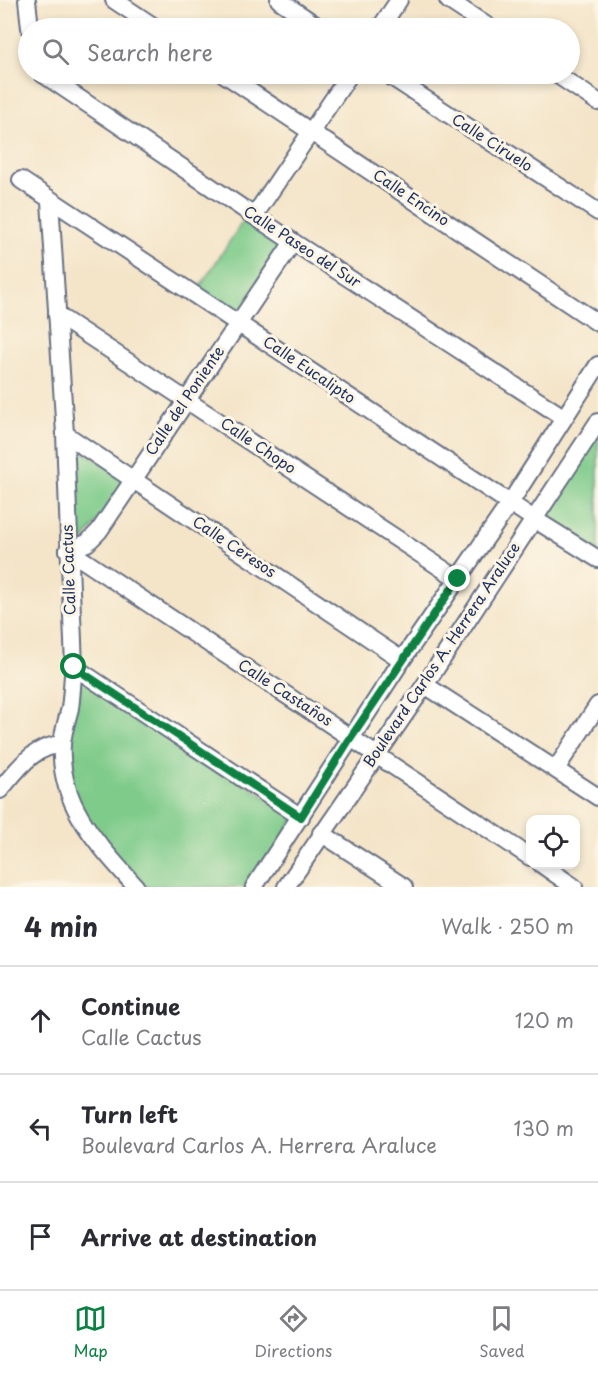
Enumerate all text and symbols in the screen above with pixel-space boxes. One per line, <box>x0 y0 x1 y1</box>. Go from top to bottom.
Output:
search box <box>18 18 580 84</box>
icon: search <box>39 35 72 68</box>
text: Search here <box>87 35 213 68</box>
street label: Calle Ciruelo <box>448 107 538 177</box>
street label: Calle Encino <box>369 163 455 231</box>
street label: Calle Paseo del Sur <box>239 199 366 292</box>
street label: Calle Eucalipto <box>259 329 361 408</box>
street label: Calle del Poniente <box>138 341 229 460</box>
street label: Calle Chopo <box>216 411 301 479</box>
street label: Calle Ceresos <box>188 509 281 582</box>
street label: Calle Cactus <box>54 524 81 616</box>
street label: Boulevard Carlos A. Herrera Araluce <box>357 537 525 771</box>
route end <box>444 565 470 591</box>
street label: Calle Castaños <box>234 652 338 731</box>
route start <box>60 653 86 679</box>
map controls <box>526 815 580 869</box>
button: locate <box>526 815 580 869</box>
text: 4 min <box>24 907 98 946</box>
text: Walk · 250 m <box>441 911 574 941</box>
text: Continue <box>81 989 180 1022</box>
icon: ahead <box>24 1004 57 1037</box>
text: 120 m <box>515 1005 574 1035</box>
text: Calle Cactus <box>81 1022 202 1052</box>
text: Turn left <box>81 1097 178 1130</box>
icon: left <box>24 1112 57 1145</box>
text: 130 m <box>514 1113 574 1143</box>
text: Boulevard Carlos A. Herrera Araluce <box>81 1130 437 1160</box>
icon: arrive <box>24 1220 57 1253</box>
text: Arrive at destination <box>81 1220 317 1253</box>
tab: Map <box>73 1302 108 1362</box>
tab: Directions <box>254 1302 332 1362</box>
tab: Saved <box>479 1302 525 1362</box>

